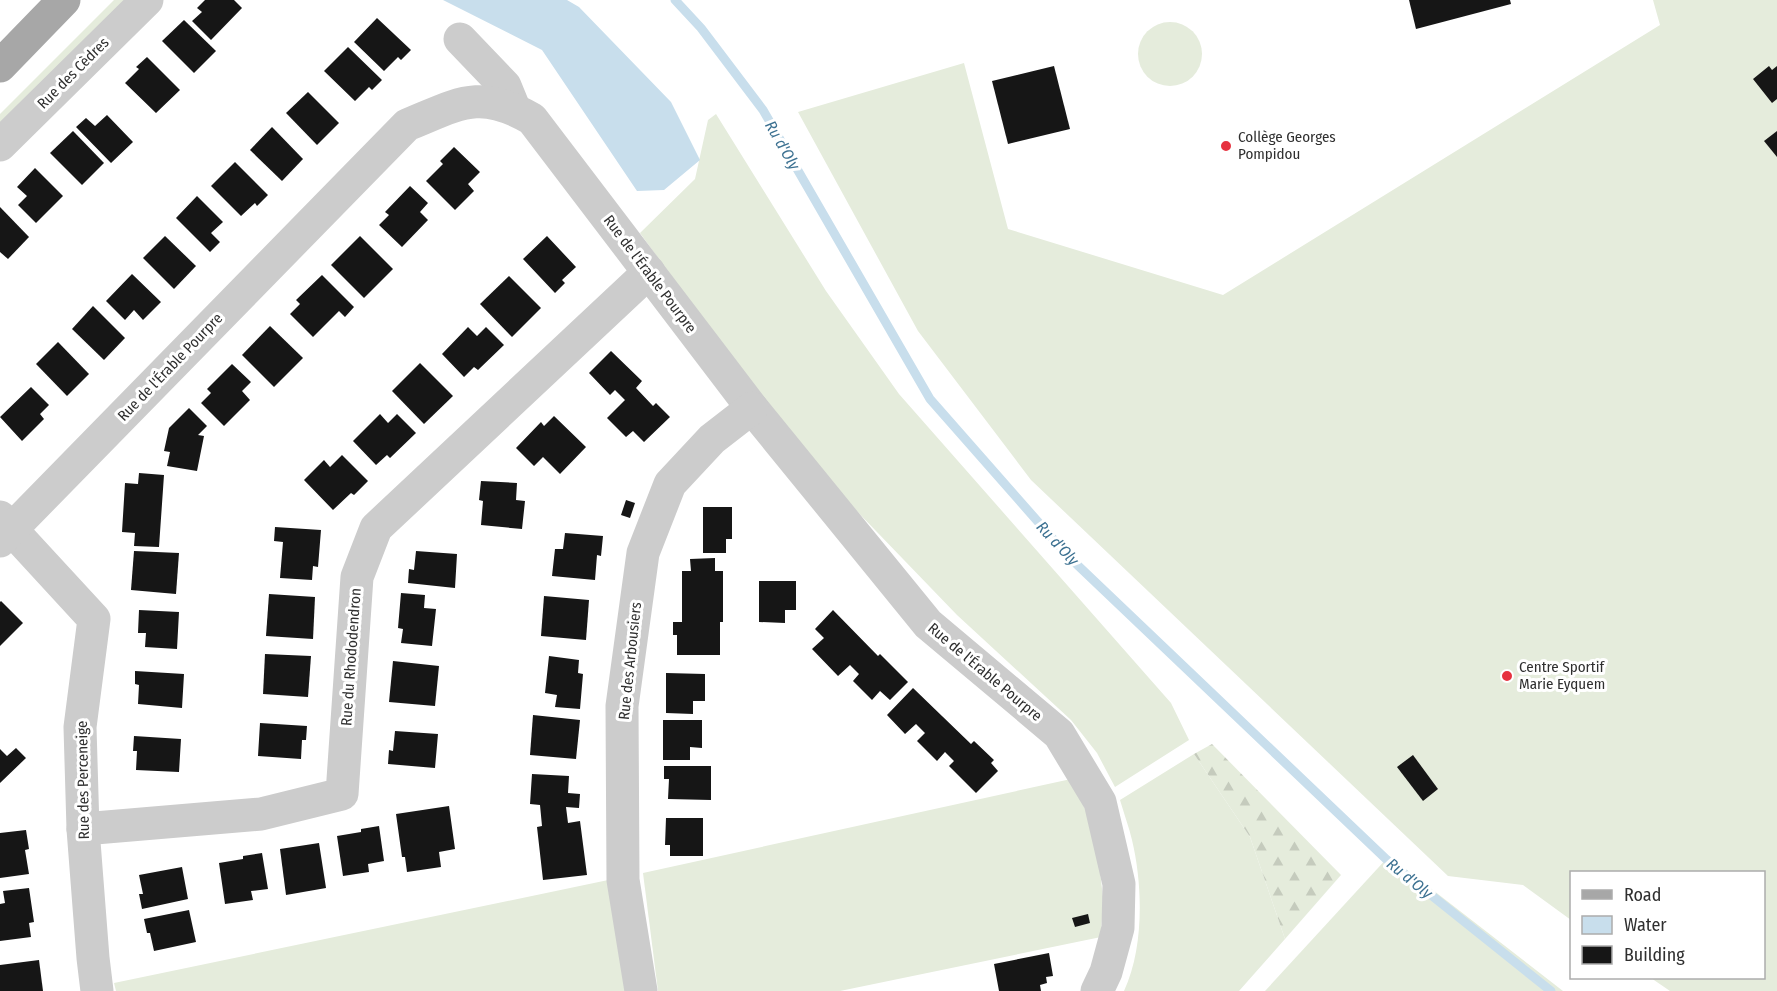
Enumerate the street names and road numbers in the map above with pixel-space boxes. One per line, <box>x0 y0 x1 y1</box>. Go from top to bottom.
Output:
street label: Rue des Cèdres <box>33 33 113 113</box>
street label: Rue de l'Érable Pourpre <box>600 211 700 337</box>
street label: Rue de l'Érable Pourpre <box>114 309 226 425</box>
street label: Rue du Rhododendron <box>337 587 365 727</box>
street label: Rue des Arbousiers <box>615 601 645 721</box>
street label: Rue de l'Érable Pourpre <box>924 619 1046 725</box>
street label: Rue des Perceneige <box>73 720 93 840</box>

